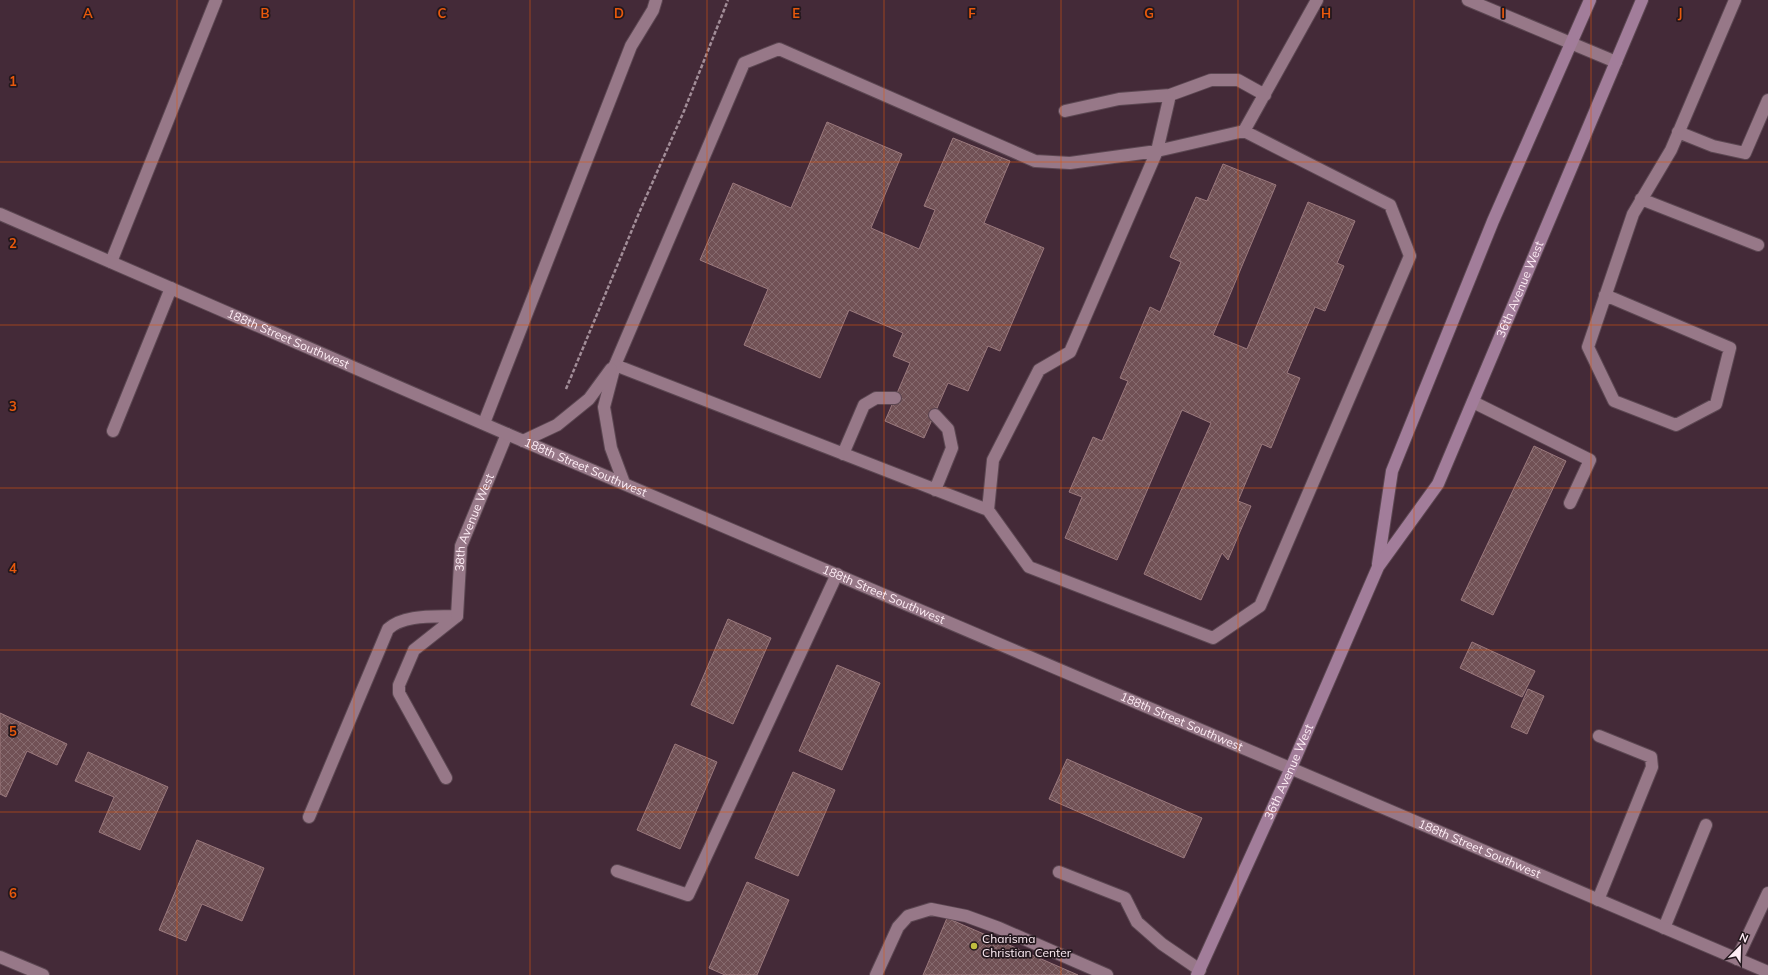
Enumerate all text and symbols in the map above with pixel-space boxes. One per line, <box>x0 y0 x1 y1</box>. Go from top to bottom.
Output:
text: A <box>83 5 93 21</box>
text: B <box>261 5 270 21</box>
text: C <box>438 5 447 21</box>
text: D <box>614 5 624 21</box>
text: E <box>792 5 800 21</box>
text: F <box>968 5 976 21</box>
text: G <box>1144 5 1154 21</box>
text: H <box>1321 5 1331 21</box>
text: I <box>1501 5 1505 21</box>
text: J <box>1678 5 1682 21</box>
text: 1 <box>9 73 17 89</box>
text: 2 <box>9 235 17 251</box>
street label: 36th Avenue West <box>1493 239 1547 340</box>
street label: 188th Street Southwest <box>225 305 352 372</box>
text: 3 <box>9 398 17 414</box>
street label: 188th Street Southwest <box>522 434 649 500</box>
street label: 38th Avenue West <box>452 471 497 572</box>
text: 4 <box>9 560 17 576</box>
street label: 188th Street Southwest <box>820 561 947 627</box>
street label: 188th Street Southwest <box>1118 689 1245 754</box>
street label: 36th Avenue West <box>1261 722 1316 822</box>
text: 5 <box>9 723 17 739</box>
street label: 188th Street Southwest <box>1416 816 1543 881</box>
text: 6 <box>9 885 17 901</box>
north arrow <box>1720 927 1760 967</box>
text: N <box>1737 930 1750 946</box>
place label: Charisma Christian Center <box>982 931 1072 960</box>
marker: Charisma Christian Center <box>969 941 979 951</box>

